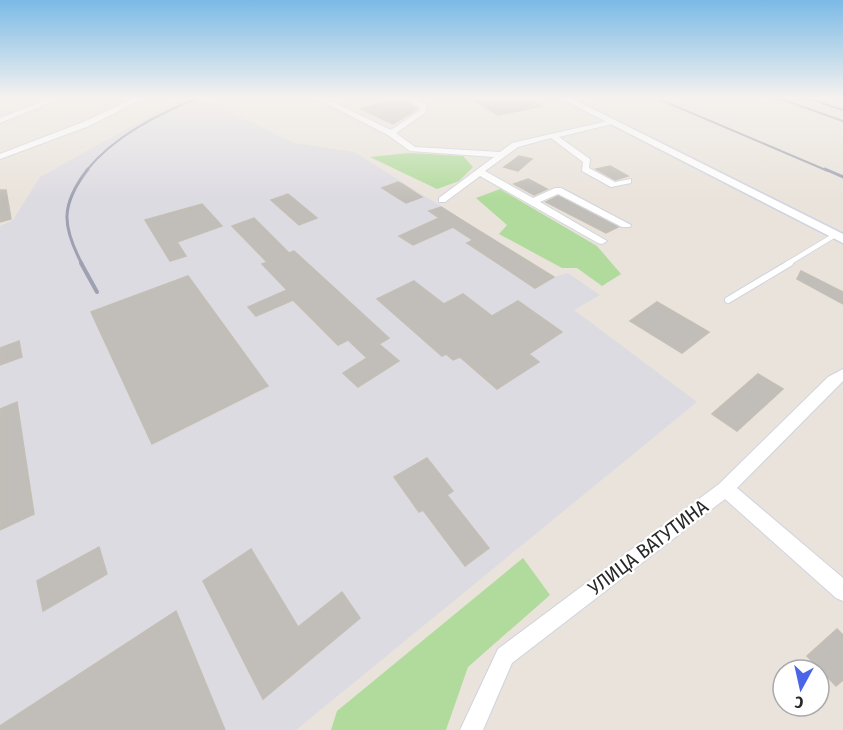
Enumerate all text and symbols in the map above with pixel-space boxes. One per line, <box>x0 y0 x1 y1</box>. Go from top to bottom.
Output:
street label: УЛИЦА ВАТУТИНА <box>583 494 713 600</box>
north arrow <box>771 658 831 718</box>
text: С <box>793 692 804 712</box>

